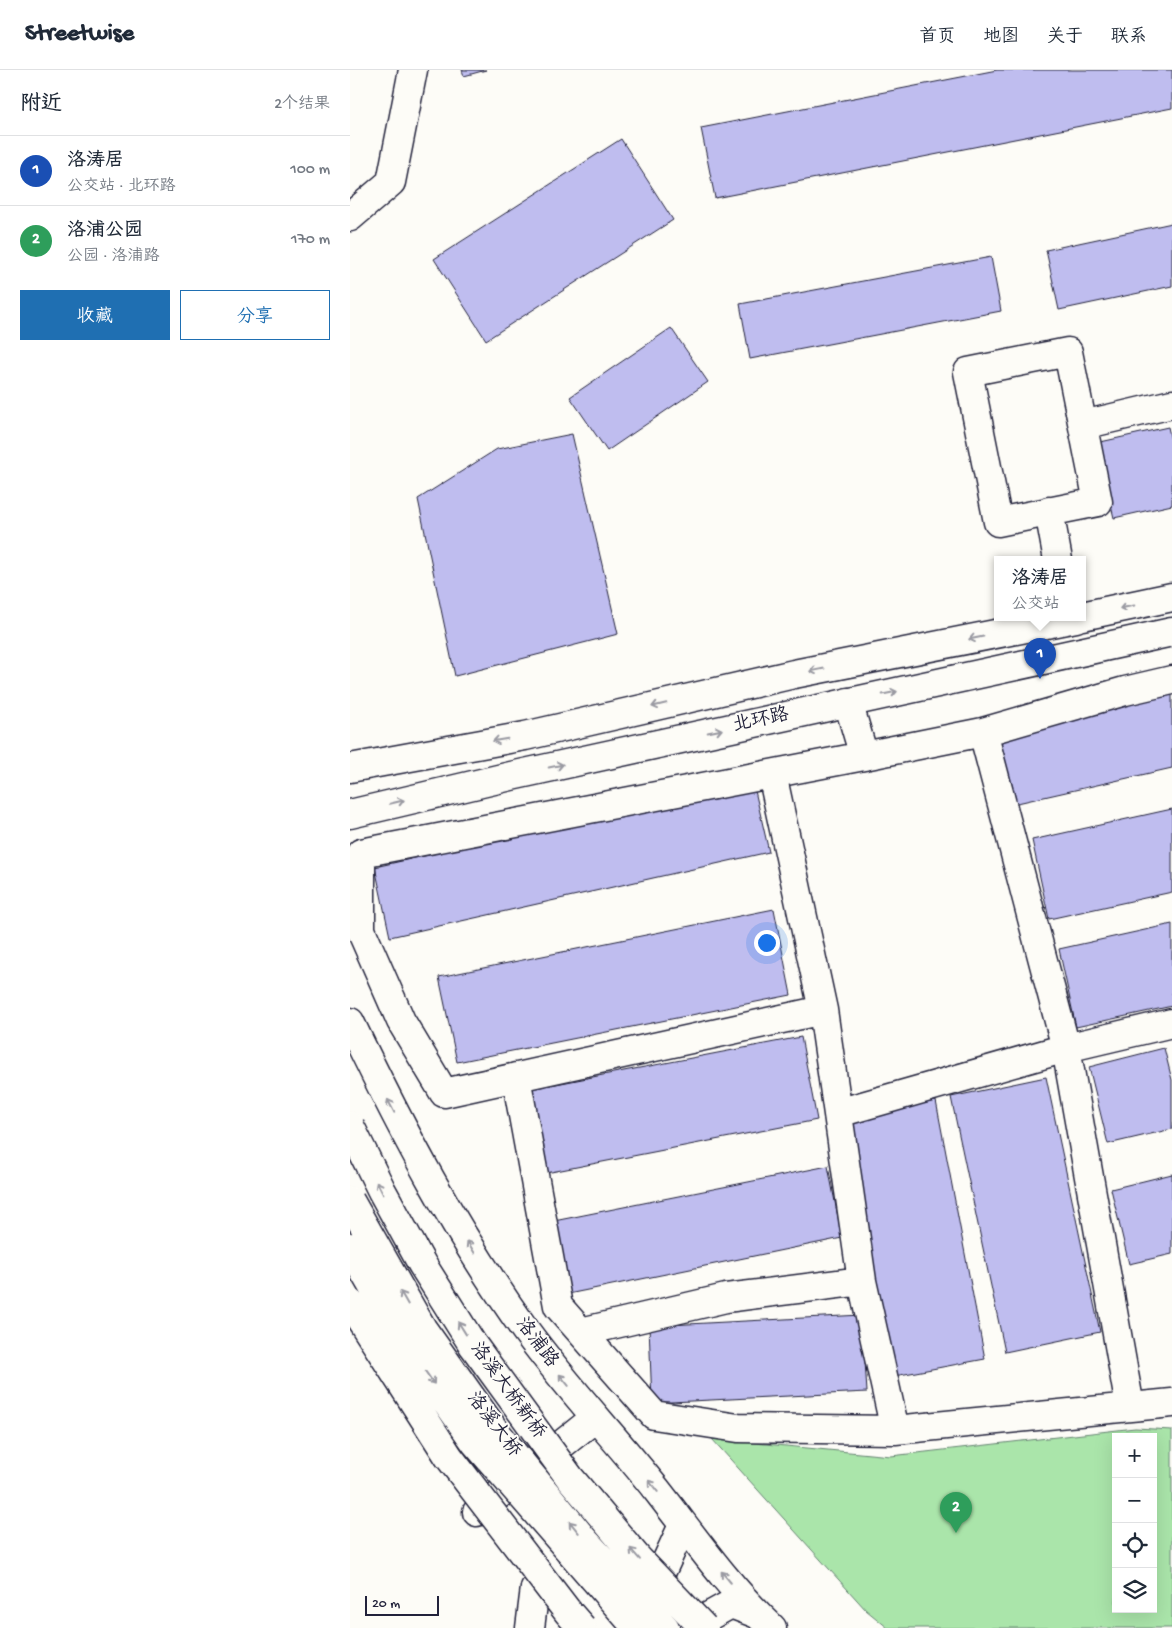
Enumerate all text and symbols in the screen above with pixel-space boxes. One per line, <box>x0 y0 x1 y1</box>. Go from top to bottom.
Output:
text: Streetwise <box>25 20 134 49</box>
text: 首页 <box>919 27 955 48</box>
text: 地图 <box>983 27 1019 48</box>
text: 关于 <box>1047 27 1083 48</box>
text: 联系 <box>1111 27 1147 48</box>
text: 附近 <box>20 93 62 118</box>
text: 2个结果 <box>274 96 330 115</box>
text: 洛涛居 <box>67 150 124 173</box>
text: 1 <box>33 161 39 180</box>
text: 100 m <box>290 161 330 180</box>
text: 公交站 · 北环路 <box>67 178 176 197</box>
text: 洛浦公园 <box>67 220 143 243</box>
text: 2 <box>32 231 40 250</box>
text: 170 m <box>291 231 330 250</box>
text: 公园 · 洛浦路 <box>67 248 160 267</box>
button: 收藏 <box>20 290 170 340</box>
button: 分享 <box>180 290 330 340</box>
popup <box>994 556 1086 621</box>
text: 洛涛居 <box>1011 568 1069 591</box>
text: 公交站 <box>1011 596 1060 615</box>
one-way arrow <box>1120 602 1136 612</box>
one-way arrow <box>969 634 985 643</box>
pin: 1 <box>1024 638 1056 679</box>
one-way arrow <box>810 666 826 676</box>
one-way arrow <box>882 688 898 697</box>
one-way arrow <box>651 701 667 710</box>
street label: 北环路 <box>731 703 791 738</box>
one-way arrow <box>706 726 722 735</box>
one-way arrow <box>492 736 508 745</box>
one-way arrow <box>547 761 563 770</box>
one-way arrow <box>389 797 405 806</box>
your location <box>754 930 780 956</box>
one-way arrow <box>386 1099 395 1114</box>
one-way arrow <box>375 1181 384 1196</box>
one-way arrow <box>465 1241 475 1255</box>
one-way arrow <box>399 1291 409 1306</box>
street label: 洛浦路 <box>510 1313 563 1373</box>
one-way arrow <box>457 1321 468 1335</box>
street label: 洛溪大桥新桥 <box>464 1338 550 1444</box>
one-way arrow <box>425 1371 435 1385</box>
one-way arrow <box>559 1374 570 1387</box>
street label: 洛溪大桥 <box>461 1388 525 1462</box>
map controls <box>1112 1433 1157 1613</box>
button: + <box>1112 1433 1157 1478</box>
button: − <box>1112 1478 1157 1523</box>
one-way arrow <box>648 1480 659 1493</box>
pin: 2 <box>940 1492 972 1533</box>
one-way arrow <box>568 1521 579 1534</box>
button: locate <box>1112 1523 1157 1568</box>
one-way arrow <box>629 1548 641 1561</box>
button: layers <box>1112 1568 1157 1613</box>
one-way arrow <box>720 1570 731 1583</box>
scale bar <box>365 1593 439 1616</box>
text: 20 m <box>372 1596 400 1613</box>

